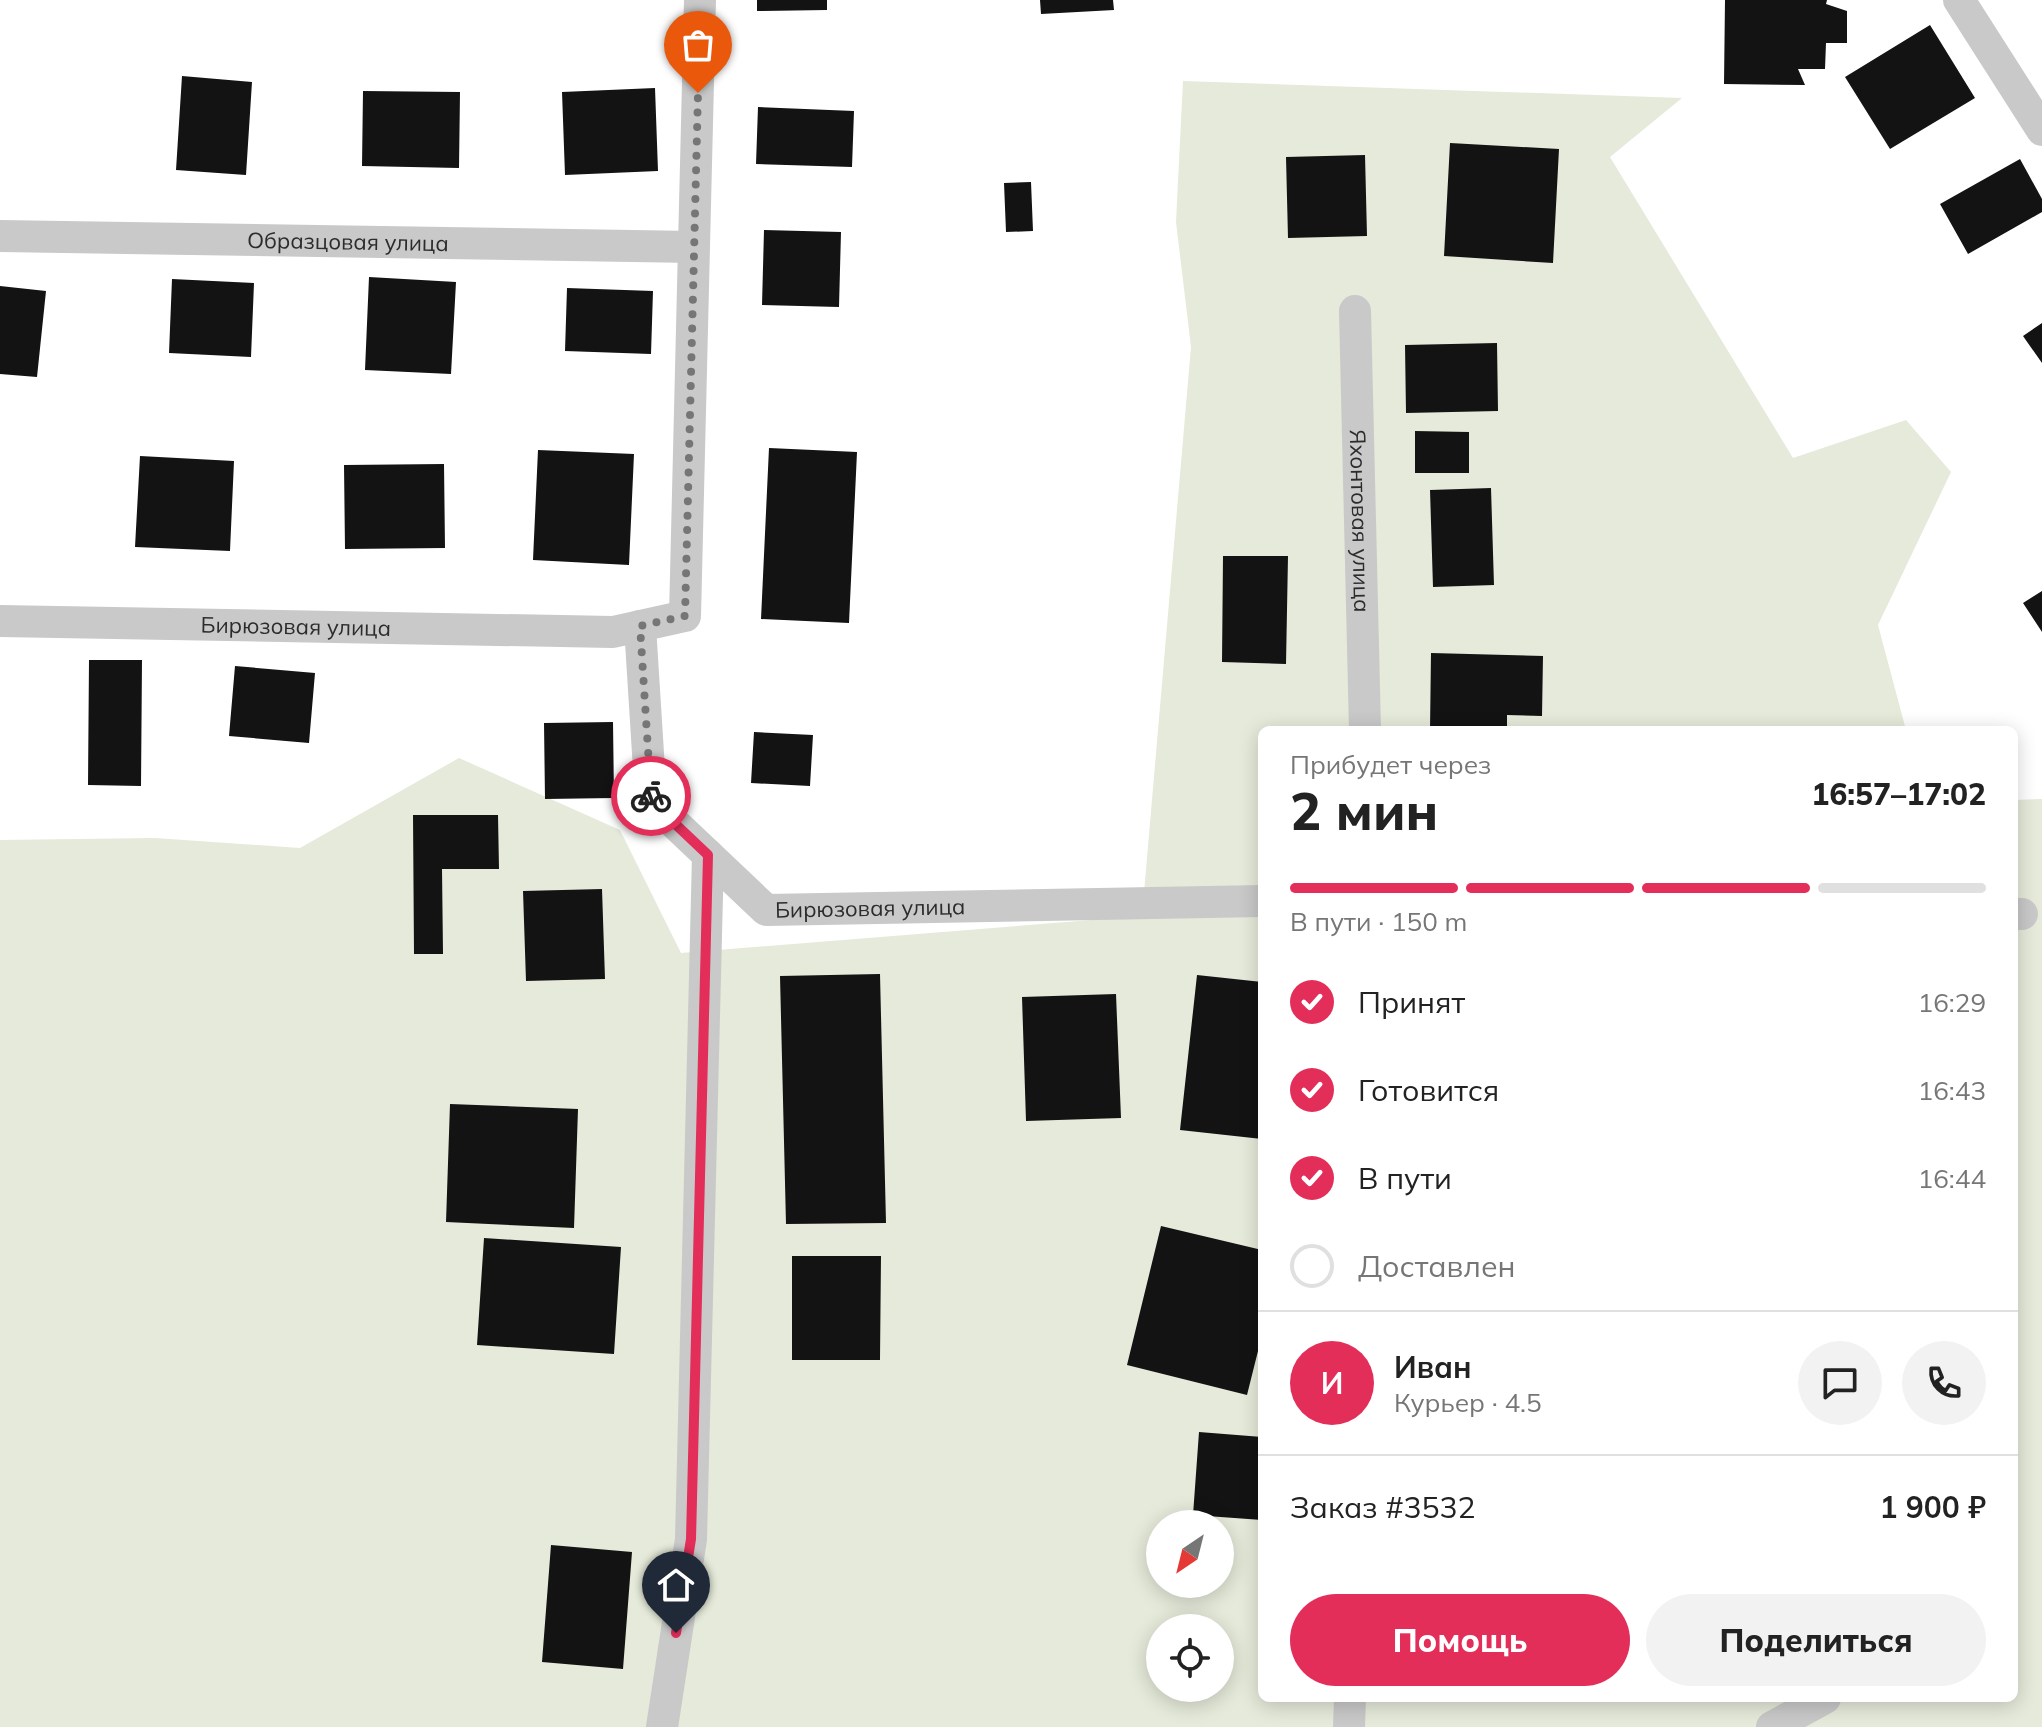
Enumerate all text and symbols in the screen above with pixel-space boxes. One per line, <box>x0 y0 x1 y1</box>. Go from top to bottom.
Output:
pin <box>664 11 732 93</box>
icon: bag <box>676 23 720 67</box>
street label: Образцовая улица <box>247 226 449 257</box>
street label: Яхонтовая улица <box>1344 429 1376 613</box>
street label: Бирюзовая улица <box>201 611 391 642</box>
text: Прибудет через <box>1290 748 1491 781</box>
courier <box>611 756 691 836</box>
icon: bike <box>629 774 673 818</box>
text: 16:57–17:02 <box>1811 775 1986 813</box>
text: 2 мин <box>1290 778 1438 843</box>
street label: Бирюзовая улица <box>775 892 966 924</box>
text: В пути · 150 m <box>1290 905 1467 938</box>
icon: check <box>1290 980 1334 1024</box>
text: Принят <box>1358 983 1465 1021</box>
text: 16:29 <box>1918 986 1986 1019</box>
icon: check <box>1290 1068 1334 1112</box>
text: Готовится <box>1358 1071 1499 1109</box>
text: 16:43 <box>1918 1074 1986 1107</box>
icon: check <box>1290 1156 1334 1200</box>
text: В пути <box>1358 1159 1452 1197</box>
text: 16:44 <box>1918 1162 1986 1195</box>
text: Доставлен <box>1358 1247 1516 1285</box>
button: chat <box>1798 1341 1882 1425</box>
button: phone <box>1902 1341 1986 1425</box>
text: Иван <box>1394 1348 1472 1386</box>
text: И <box>1321 1364 1343 1402</box>
text: Курьер · 4.5 <box>1394 1386 1542 1419</box>
text: Заказ #3532 <box>1290 1488 1475 1526</box>
text: 1 900 ₽ <box>1880 1488 1986 1526</box>
north arrow <box>1146 1510 1234 1598</box>
map controls <box>1146 1510 1234 1702</box>
pin <box>642 1551 710 1633</box>
icon: home <box>654 1563 698 1607</box>
button: Помощь <box>1290 1594 1630 1686</box>
button: Поделиться <box>1646 1594 1986 1686</box>
button: locate <box>1146 1614 1234 1702</box>

